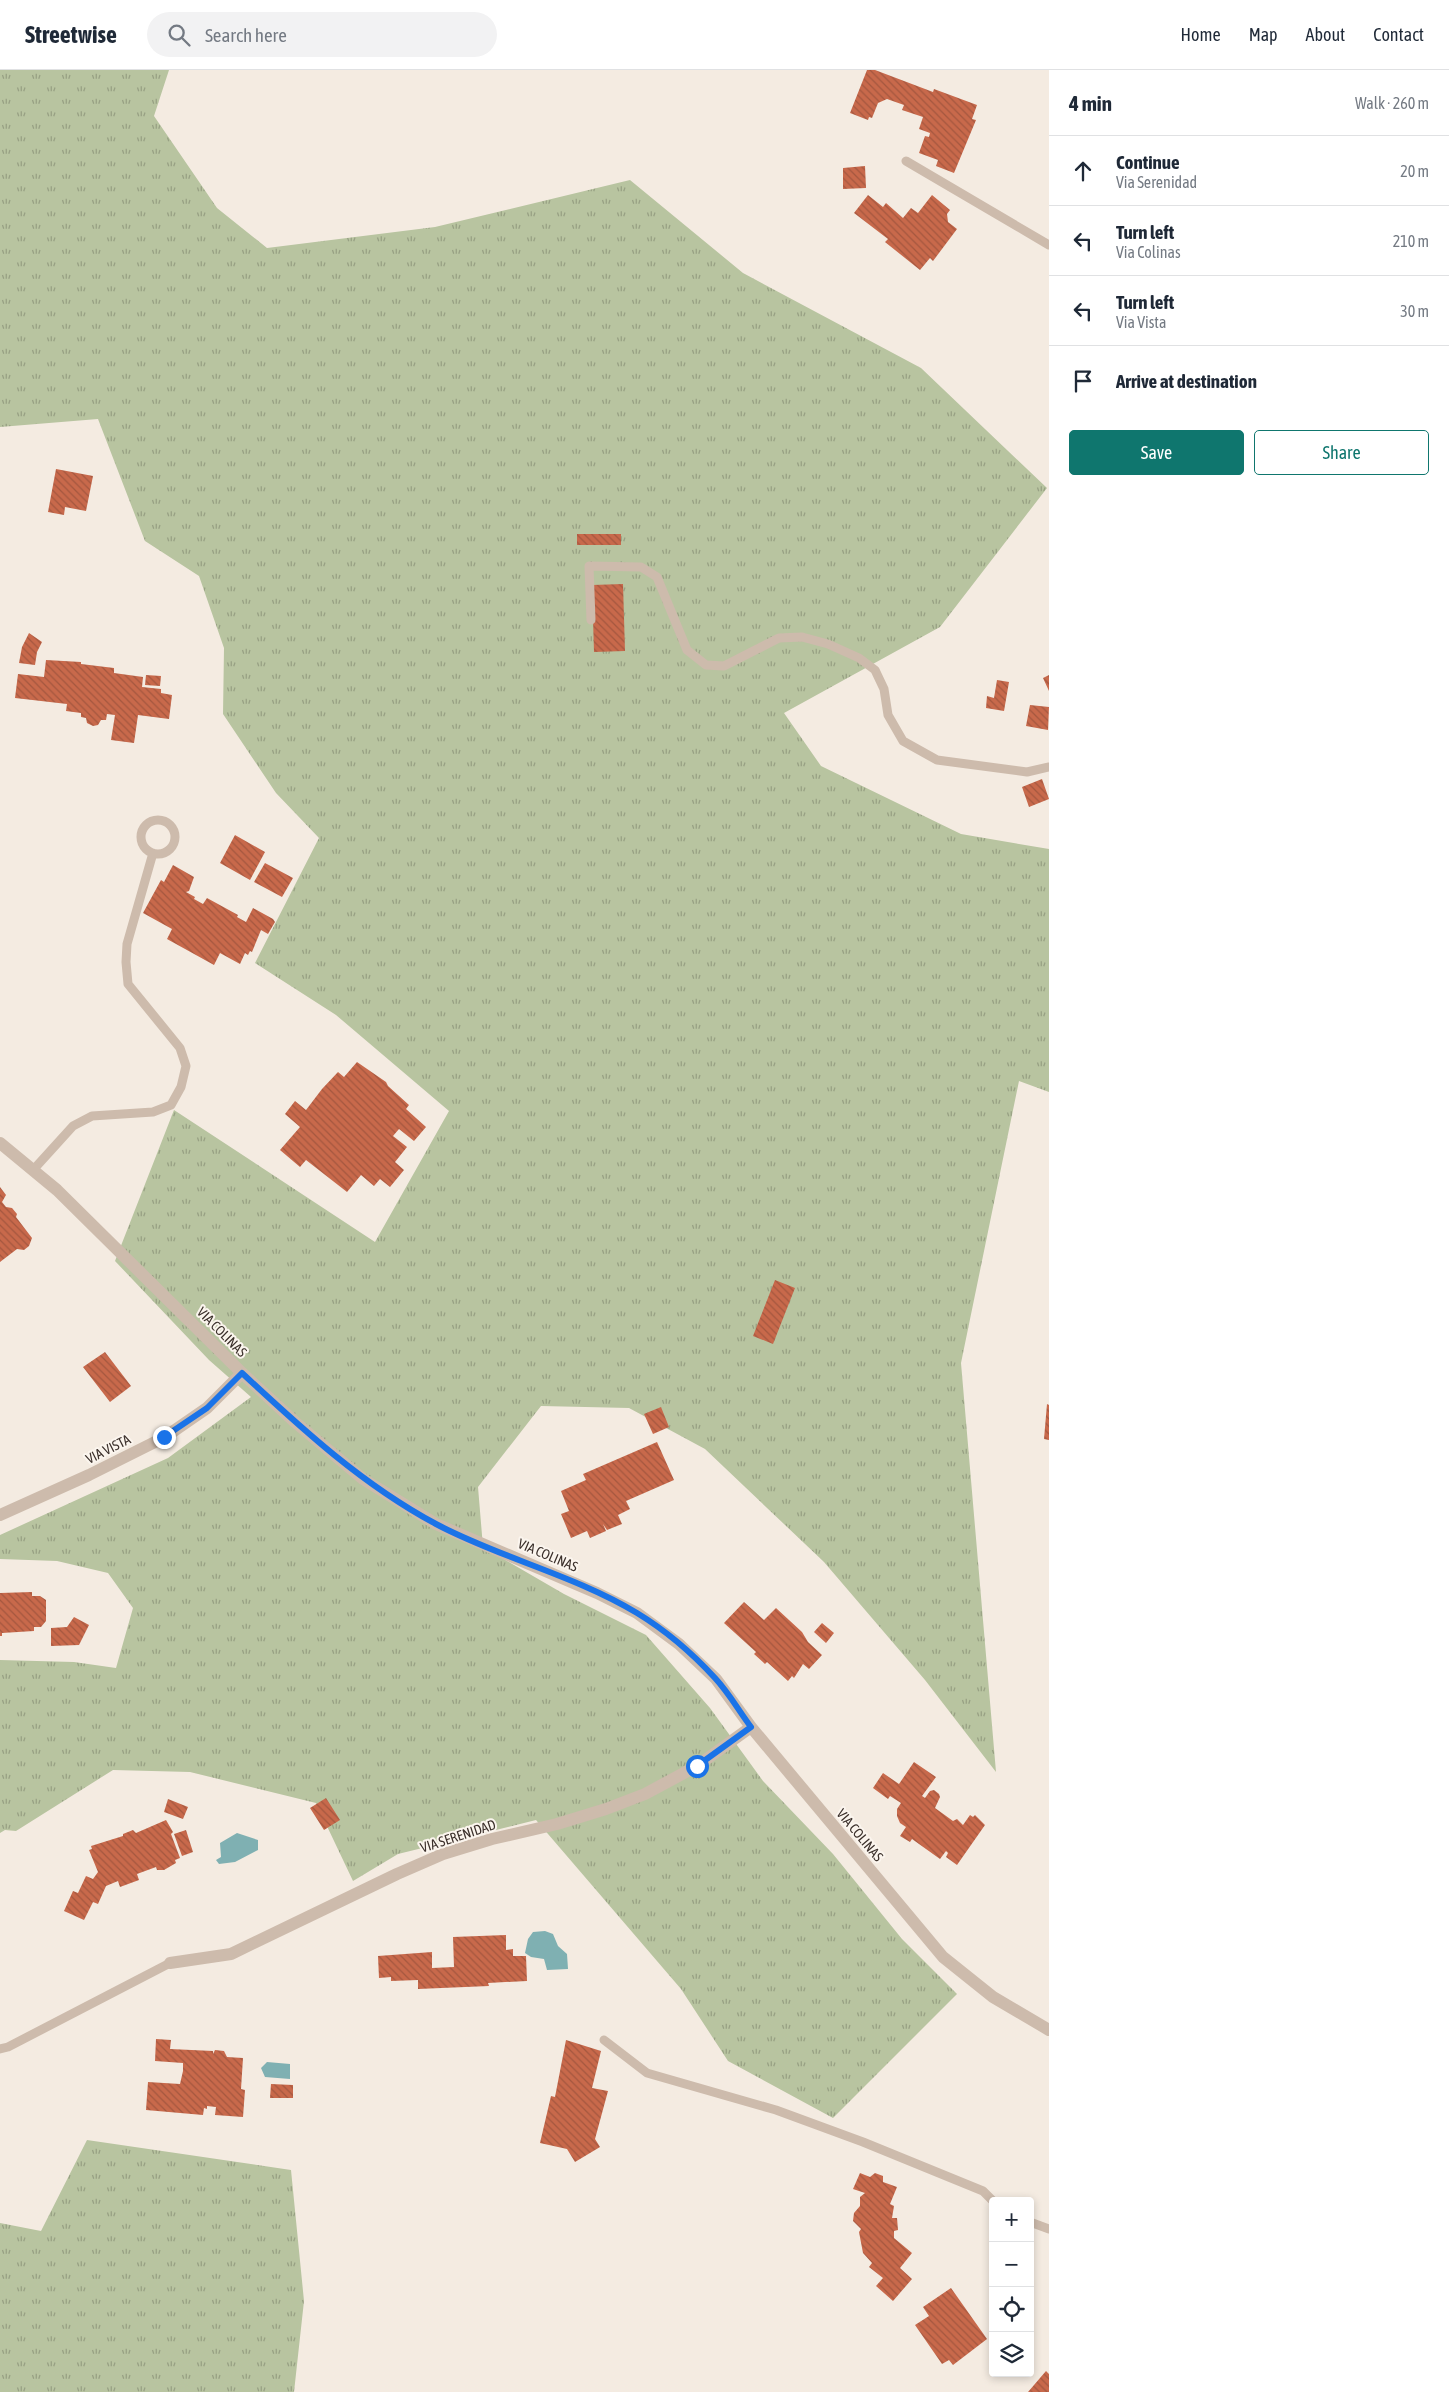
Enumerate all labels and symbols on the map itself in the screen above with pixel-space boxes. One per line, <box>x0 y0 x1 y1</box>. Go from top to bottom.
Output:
street label: VIA COLINAS <box>194 1304 250 1360</box>
route end <box>153 1426 176 1449</box>
street label: VIA VISTA <box>83 1431 133 1467</box>
street label: VIA COLINAS <box>516 1535 580 1575</box>
route start <box>686 1755 709 1778</box>
street label: VIA COLINAS <box>833 1806 887 1865</box>
street label: VIA SERENIDAD <box>418 1816 498 1856</box>

